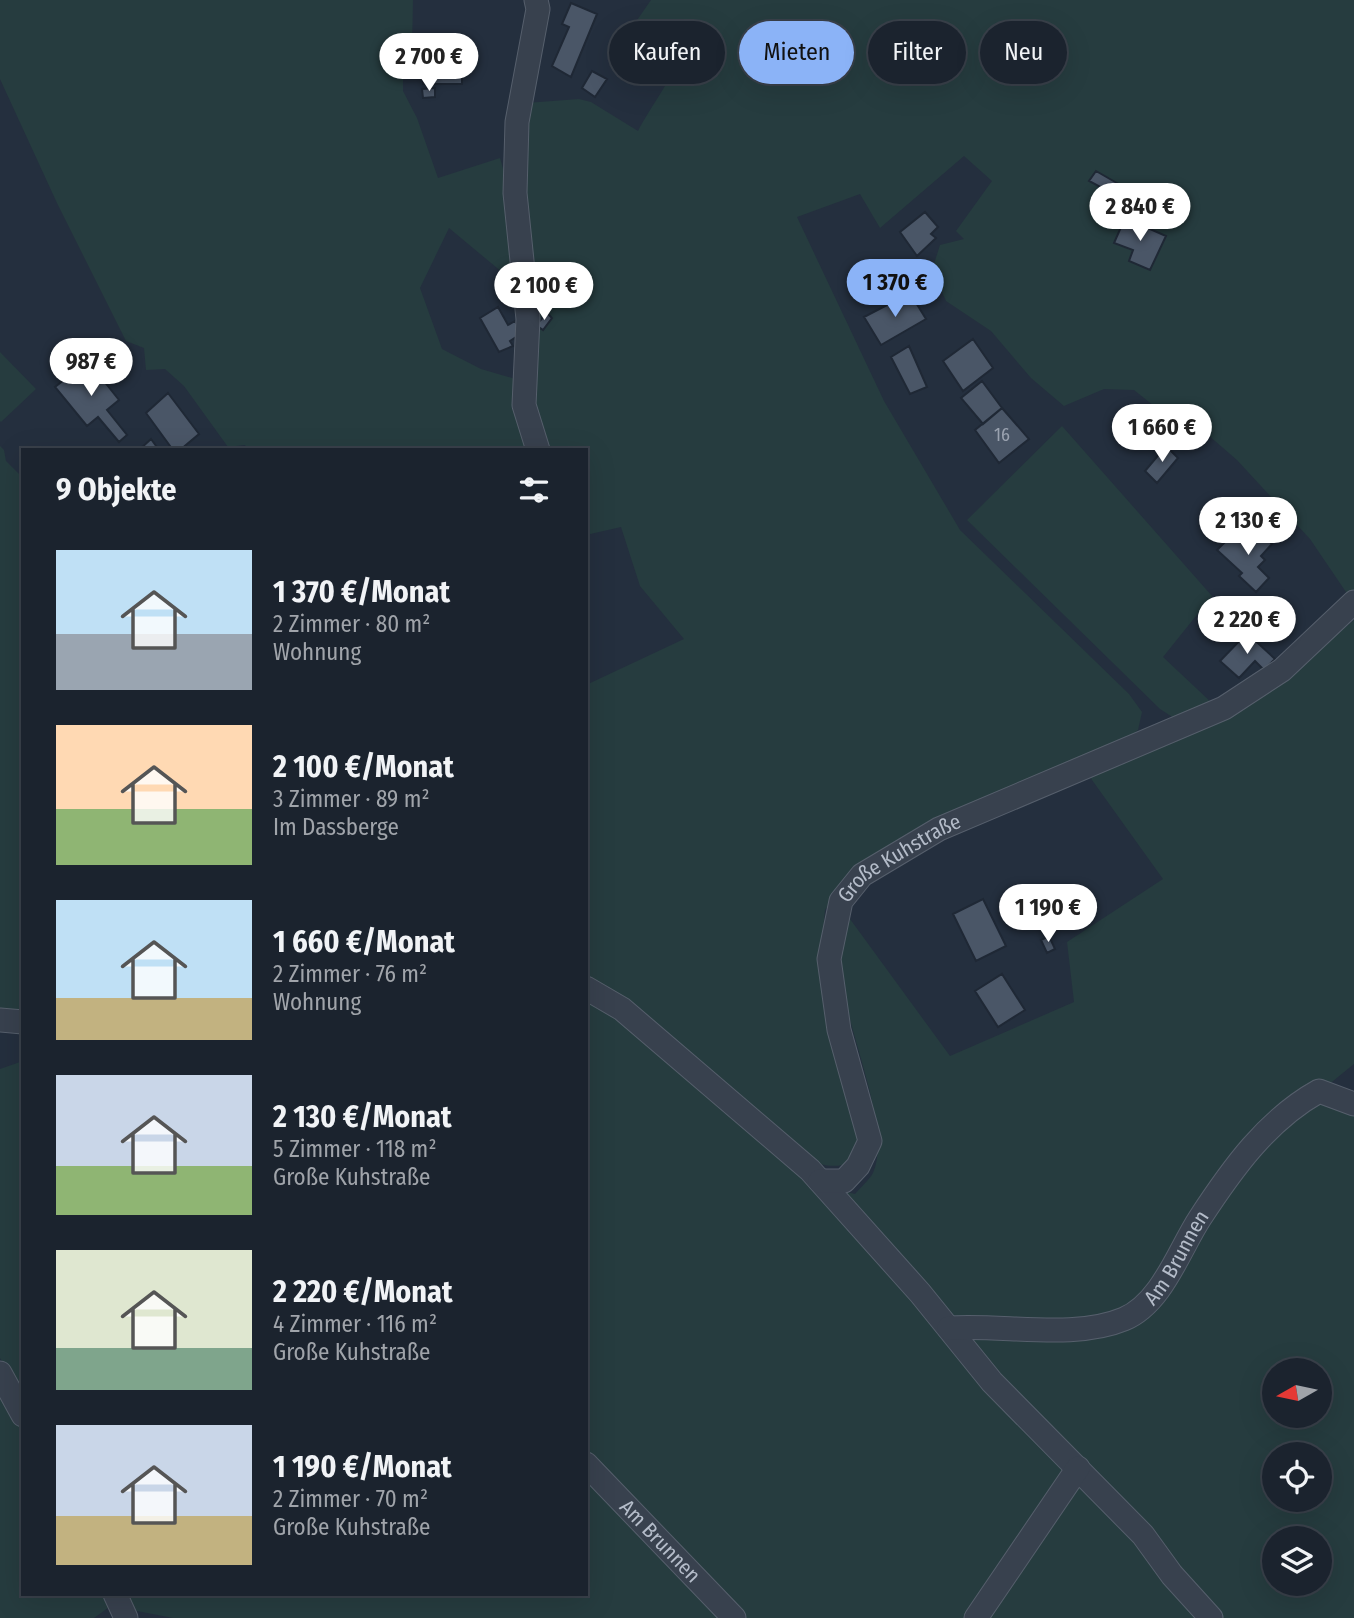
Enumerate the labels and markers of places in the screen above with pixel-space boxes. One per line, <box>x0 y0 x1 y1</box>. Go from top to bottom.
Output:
pin: 2 700 € <box>364 34 494 93</box>
pin: 2 840 € <box>1075 184 1205 243</box>
pin: 1 370 € <box>830 260 960 319</box>
pin: 2 100 € <box>479 262 609 322</box>
pin: 987 € <box>42 338 140 398</box>
pin: 1 660 € <box>1097 405 1227 464</box>
pin: 2 130 € <box>1183 498 1313 557</box>
pin: 2 220 € <box>1182 596 1312 656</box>
pin: 1 190 € <box>983 884 1113 944</box>

